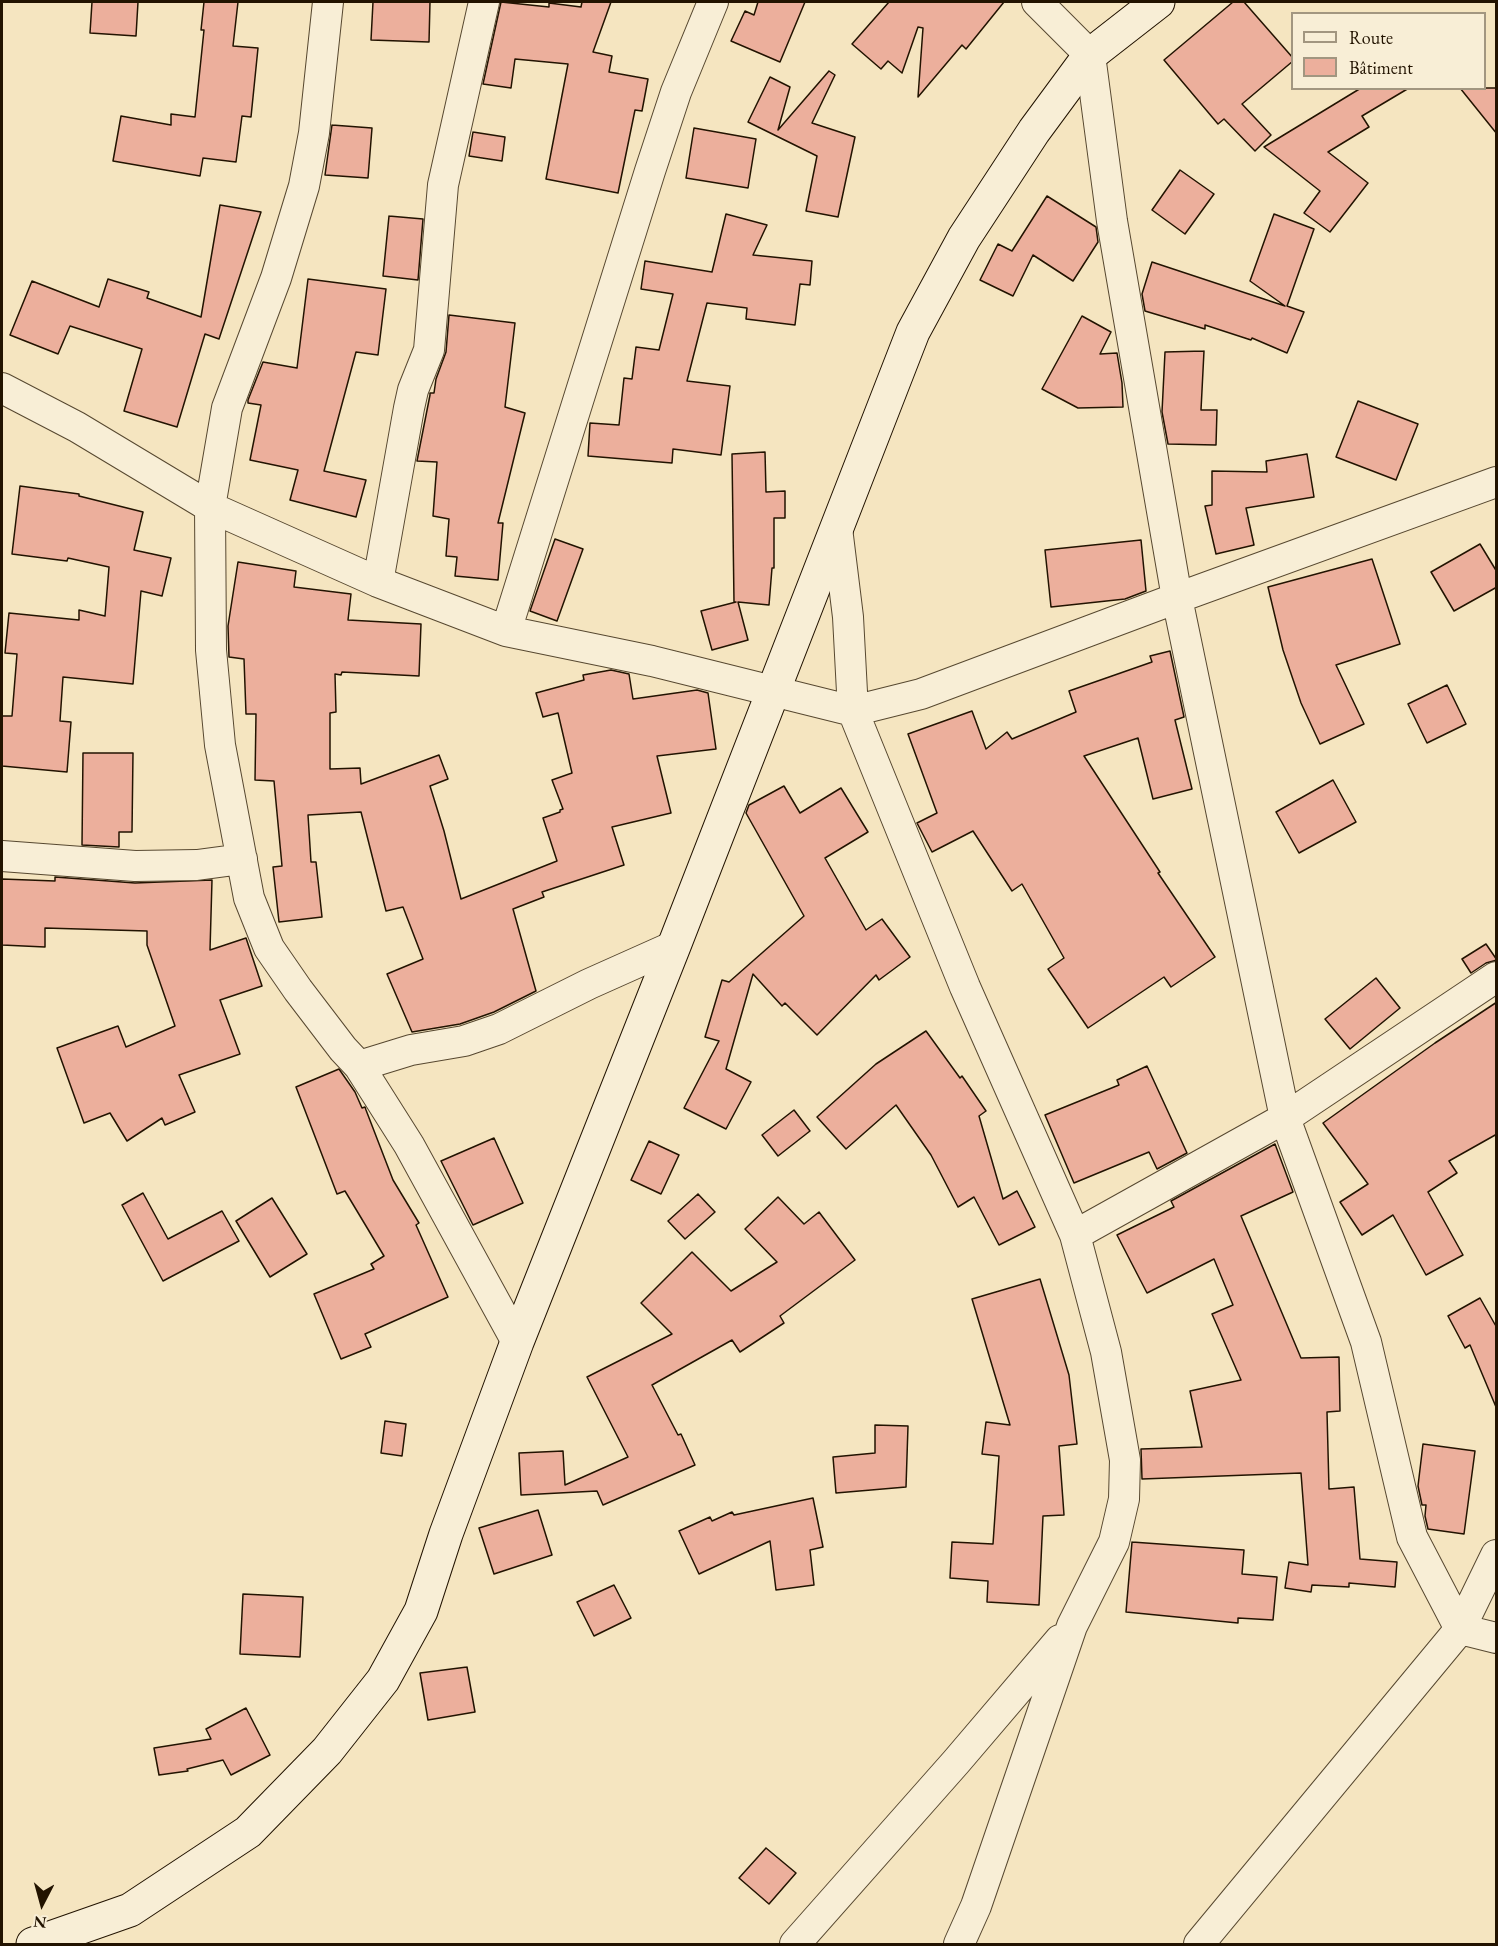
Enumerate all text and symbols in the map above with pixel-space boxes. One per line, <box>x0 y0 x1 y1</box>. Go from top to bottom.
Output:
legend <box>1291 12 1486 90</box>
text: Route <box>1349 26 1393 49</box>
text: Bâtiment <box>1349 56 1413 79</box>
north arrow <box>12 1874 72 1934</box>
text: N <box>33 1911 48 1934</box>

